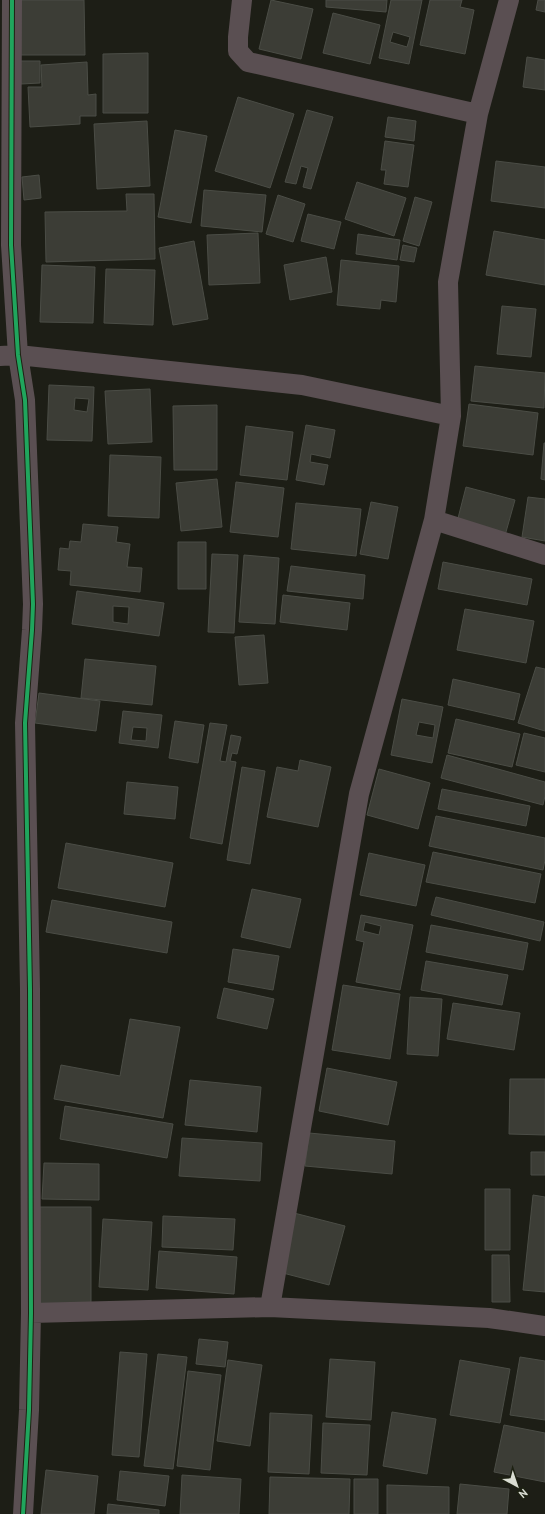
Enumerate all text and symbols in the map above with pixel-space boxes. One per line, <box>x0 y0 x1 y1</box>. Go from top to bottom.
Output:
north arrow <box>497 1466 537 1506</box>
text: N <box>516 1486 531 1501</box>

